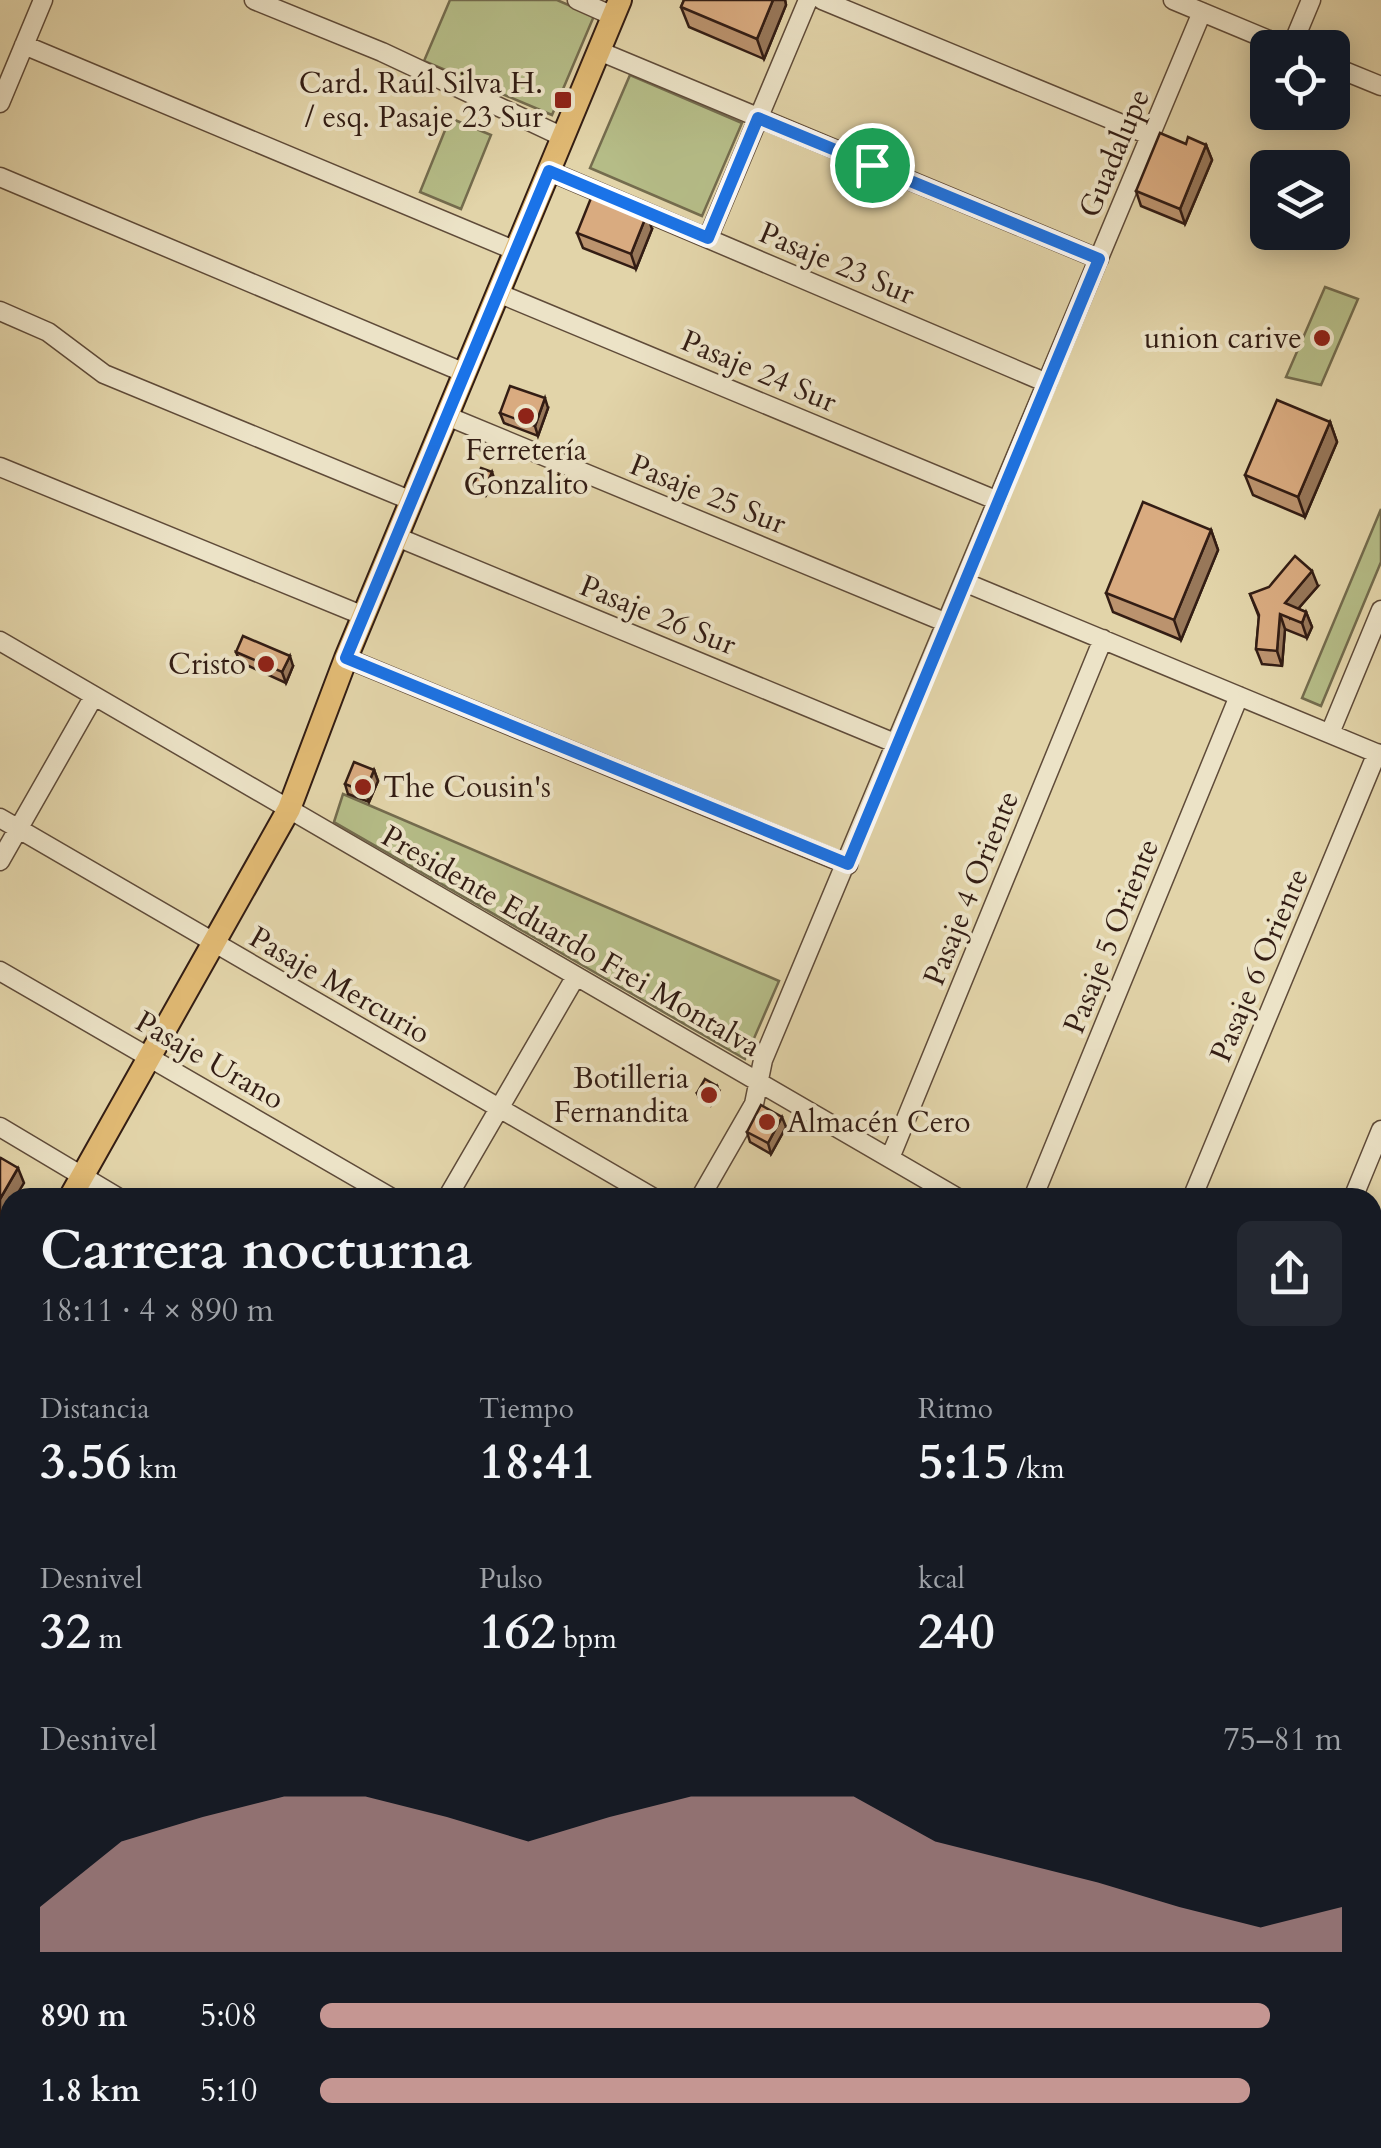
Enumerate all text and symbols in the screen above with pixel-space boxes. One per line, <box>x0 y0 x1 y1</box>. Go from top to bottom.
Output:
map controls <box>1250 30 1350 250</box>
button: locate <box>1250 30 1350 130</box>
place label: Card. Raúl Silva H. / esq. Pasaje 23 Sur <box>299 63 543 138</box>
street label: Guadalupe <box>1069 83 1160 224</box>
marker: Card. Raúl Silva H. / esq. Pasaje 23 Sur <box>552 89 574 111</box>
pin <box>830 123 915 208</box>
icon: arrive <box>845 138 900 193</box>
button: layers <box>1250 150 1350 250</box>
street label: Pasaje 23 Sur <box>753 212 921 315</box>
place label: union carive <box>1144 318 1302 359</box>
street label: Pasaje 24 Sur <box>675 320 843 423</box>
marker: union carive <box>1311 327 1333 349</box>
marker: Ferretería Gonzalito <box>515 405 537 427</box>
place label: Ferretería Gonzalito <box>463 430 589 505</box>
street label: Pasaje 25 Sur <box>624 445 792 544</box>
street label: Pasaje 26 Sur <box>574 566 742 665</box>
place label: Cristo <box>168 644 246 685</box>
marker: Cristo <box>255 653 277 675</box>
place label: The Cousin's <box>383 767 551 808</box>
marker: The Cousin's <box>352 776 374 798</box>
street label: Pasaje 4 Oriente <box>914 785 1029 992</box>
street label: Presidente Eduardo Frei Montalva <box>374 816 768 1067</box>
street label: Pasaje 5 Oriente <box>1054 833 1169 1040</box>
street label: Pasaje 6 Oriente <box>1200 862 1319 1068</box>
street label: Pasaje Mercurio <box>242 917 438 1054</box>
street label: Pasaje Urano <box>128 1001 292 1120</box>
place label: Botilleria Fernandita <box>553 1058 689 1133</box>
marker: Botilleria Fernandita <box>698 1084 720 1106</box>
place label: Almacén Cero <box>787 1102 970 1143</box>
marker: Almacén Cero <box>756 1111 778 1133</box>
text: Carrera nocturna <box>40 1214 472 1288</box>
button: share <box>1237 1221 1342 1326</box>
text: 18:11 · 4 × 890 m <box>40 1289 274 1333</box>
text: Distancia <box>40 1390 150 1428</box>
text: Tiempo <box>479 1390 574 1428</box>
text: Ritmo <box>918 1390 993 1428</box>
text: 3.56 <box>40 1428 131 1496</box>
text: 18:41 <box>479 1428 596 1496</box>
text: 5:15 <box>918 1428 1009 1496</box>
text: km <box>131 1450 178 1488</box>
text: /km <box>1009 1450 1065 1488</box>
text: Desnivel <box>40 1560 143 1598</box>
text: Pulso <box>479 1560 543 1598</box>
text: kcal <box>918 1560 965 1598</box>
text: 32 <box>40 1598 91 1666</box>
text: 162 <box>479 1598 556 1666</box>
text: 240 <box>918 1598 995 1666</box>
text: m <box>91 1620 122 1658</box>
text: bpm <box>556 1620 617 1658</box>
text: Desnivel <box>40 1718 157 1762</box>
text: 75–81 m <box>1223 1718 1342 1762</box>
text: 890 m <box>40 1994 127 2038</box>
text: 5:08 <box>200 1994 257 2038</box>
text: 1.8 km <box>40 2069 140 2113</box>
text: 5:10 <box>200 2069 257 2113</box>

